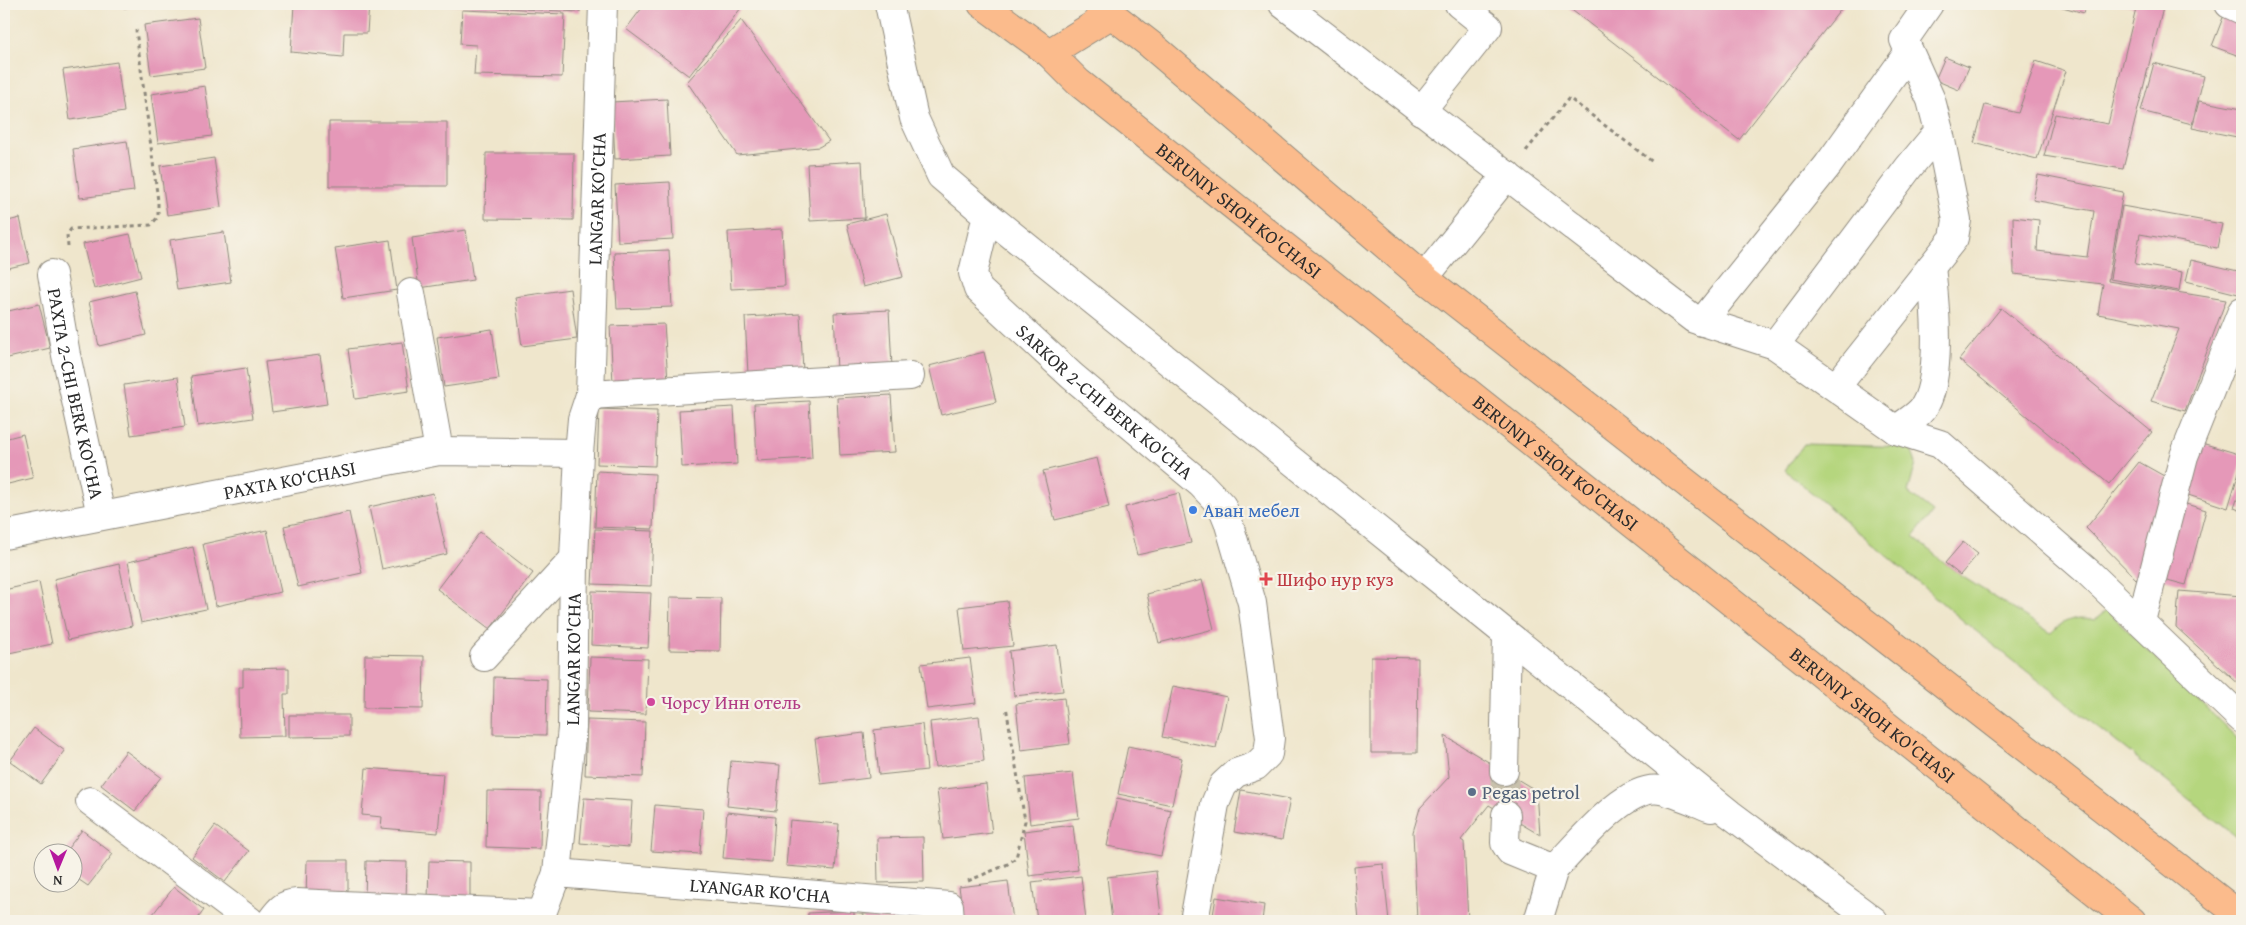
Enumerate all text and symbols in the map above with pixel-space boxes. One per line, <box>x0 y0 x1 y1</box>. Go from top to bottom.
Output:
street label: LANGAR KO'CHA <box>580 131 613 265</box>
street label: BERUNIY SHOH KO'CHASI <box>1150 136 1328 285</box>
street label: PAXTA 2-CHI BERK KO'CHA <box>41 286 111 502</box>
street label: SARKOR 2-CHI BERK KO'CHA <box>1010 317 1200 486</box>
street label: BERUNIY SHOH KO'CHASI <box>1467 388 1645 537</box>
street label: PAXTA KO‘CHASI <box>221 453 358 506</box>
place label: Аван мебел <box>1203 496 1300 524</box>
marker: Аван мебел <box>1187 504 1199 516</box>
place label: Шифо нур куз <box>1277 565 1394 593</box>
marker: Шифо нур куз <box>1259 572 1273 586</box>
street label: LANGAR KO'CHA <box>558 592 588 726</box>
street label: BERUNIY SHOH KO'CHASI <box>1784 640 1962 790</box>
place label: Чорсу Инн отель <box>661 688 801 716</box>
marker: Чорсу Инн отель <box>645 696 657 708</box>
place label: Pegas petrol <box>1482 778 1580 806</box>
marker: Pegas petrol <box>1466 786 1478 798</box>
north arrow <box>32 842 82 892</box>
street label: LYANGAR KO'CHA <box>689 870 832 910</box>
text: N <box>52 871 63 891</box>

